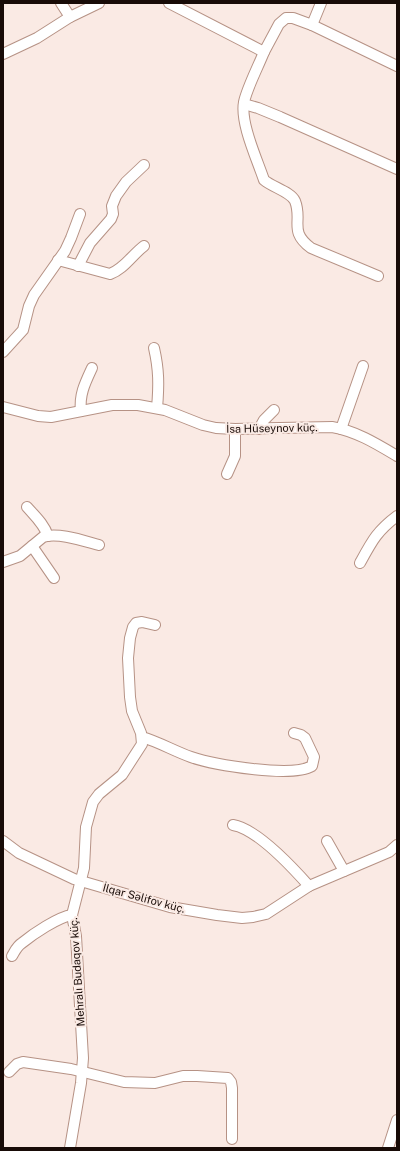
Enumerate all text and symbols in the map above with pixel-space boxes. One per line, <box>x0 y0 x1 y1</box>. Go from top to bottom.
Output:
street label: İsa Hüseynov küç. <box>226 420 318 436</box>
street label: İlqar Səlifov küç. <box>101 880 187 916</box>
street label: Mehralı Budaqov küç. <box>67 917 88 1027</box>

